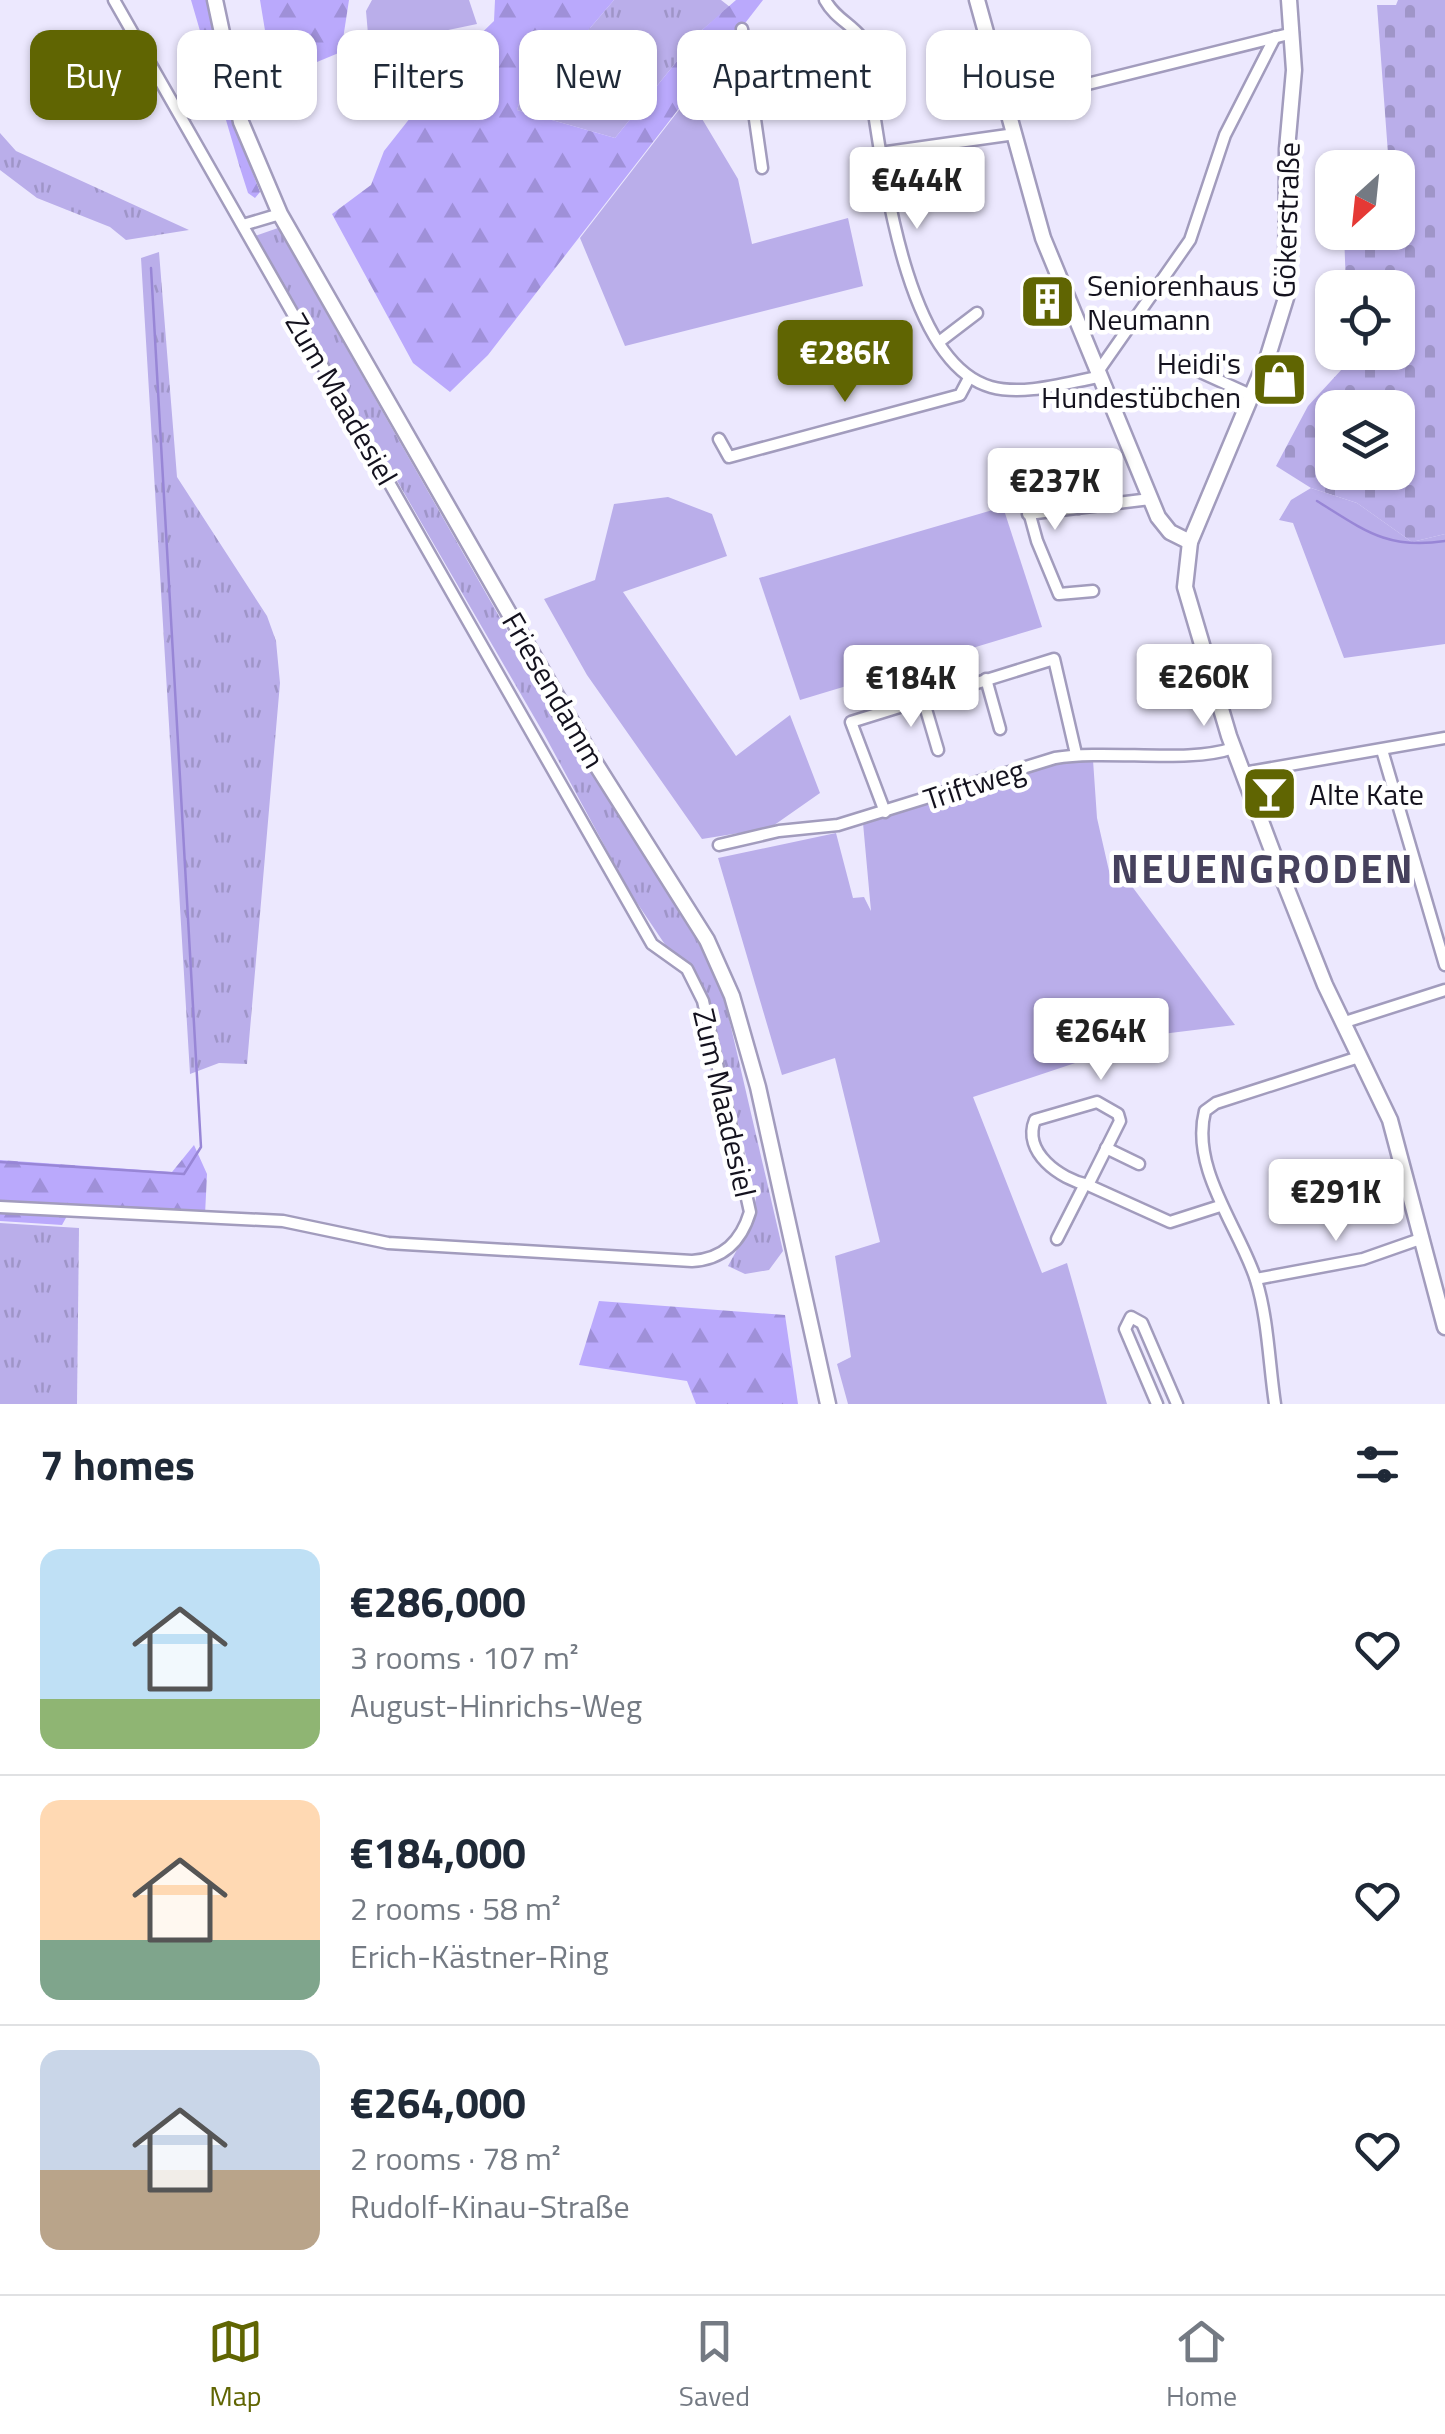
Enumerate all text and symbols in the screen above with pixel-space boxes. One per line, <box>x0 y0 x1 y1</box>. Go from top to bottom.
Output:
chip: Buy <box>30 30 157 120</box>
chip: Rent <box>177 30 317 120</box>
chip: Filters <box>337 30 499 120</box>
chip: New <box>519 30 657 120</box>
chip: Apartment <box>677 30 906 120</box>
chip: House <box>926 30 1091 120</box>
street label: Gökerstraße <box>1260 141 1312 299</box>
pin: €444K <box>847 147 987 232</box>
north arrow <box>1315 150 1415 250</box>
map controls <box>1315 150 1415 490</box>
text: €444K <box>872 155 962 203</box>
place label: Seniorenhaus Neumann <box>1087 262 1259 342</box>
button: locate <box>1315 270 1415 370</box>
building icon: Seniorenhaus Neumann <box>1018 272 1078 332</box>
street label: Zum Maadesiel <box>274 304 410 494</box>
pin: €286K <box>775 320 915 405</box>
text: €286K <box>800 328 890 376</box>
place label: Heidi's Hundestübchen <box>1041 340 1241 420</box>
shop icon: Heidi's Hundestübchen <box>1250 350 1310 410</box>
button: layers <box>1315 390 1415 490</box>
pin: €237K <box>985 448 1125 533</box>
text: €237K <box>1010 456 1100 504</box>
street label: Friesendamm <box>491 603 617 777</box>
pin: €260K <box>1134 644 1274 729</box>
pin: €184K <box>841 645 981 730</box>
text: €260K <box>1159 652 1249 700</box>
text: €184K <box>866 653 956 701</box>
street label: Triftweg <box>917 746 1031 822</box>
bar icon: Alte Kate <box>1240 764 1300 824</box>
place label: Alte Kate <box>1309 771 1424 817</box>
district label: NEUENGRODEN <box>1111 838 1415 899</box>
pin: €264K <box>1031 998 1171 1083</box>
street label: Zum Maadesiel <box>681 1004 769 1202</box>
text: €264K <box>1056 1006 1146 1054</box>
pin: €291K <box>1266 1159 1406 1244</box>
text: €291K <box>1291 1167 1381 1215</box>
text: 7 homes <box>40 1432 195 1496</box>
icon: filters <box>1350 1437 1405 1492</box>
text: €286,000 <box>350 1569 526 1633</box>
icon: home <box>120 1589 240 1709</box>
icon: heart <box>1350 1622 1405 1677</box>
text: 3 rooms · 107 m² <box>350 1633 579 1681</box>
text: August-Hinrichs-Weg <box>350 1681 642 1729</box>
text: €184,000 <box>350 1820 526 1884</box>
icon: home <box>120 1840 240 1960</box>
icon: heart <box>1350 1873 1405 1928</box>
text: 2 rooms · 58 m² <box>350 1884 561 1932</box>
text: Erich-Kästner-Ring <box>350 1932 609 1980</box>
text: €264,000 <box>350 2070 526 2134</box>
icon: home <box>120 2090 240 2210</box>
icon: heart <box>1350 2123 1405 2178</box>
text: 2 rooms · 78 m² <box>350 2134 561 2182</box>
text: Rudolf-Kinau-Straße <box>350 2182 630 2230</box>
tab: Map <box>208 2314 263 2417</box>
tab: Saved <box>679 2314 750 2417</box>
tab: Home <box>1166 2314 1237 2417</box>

